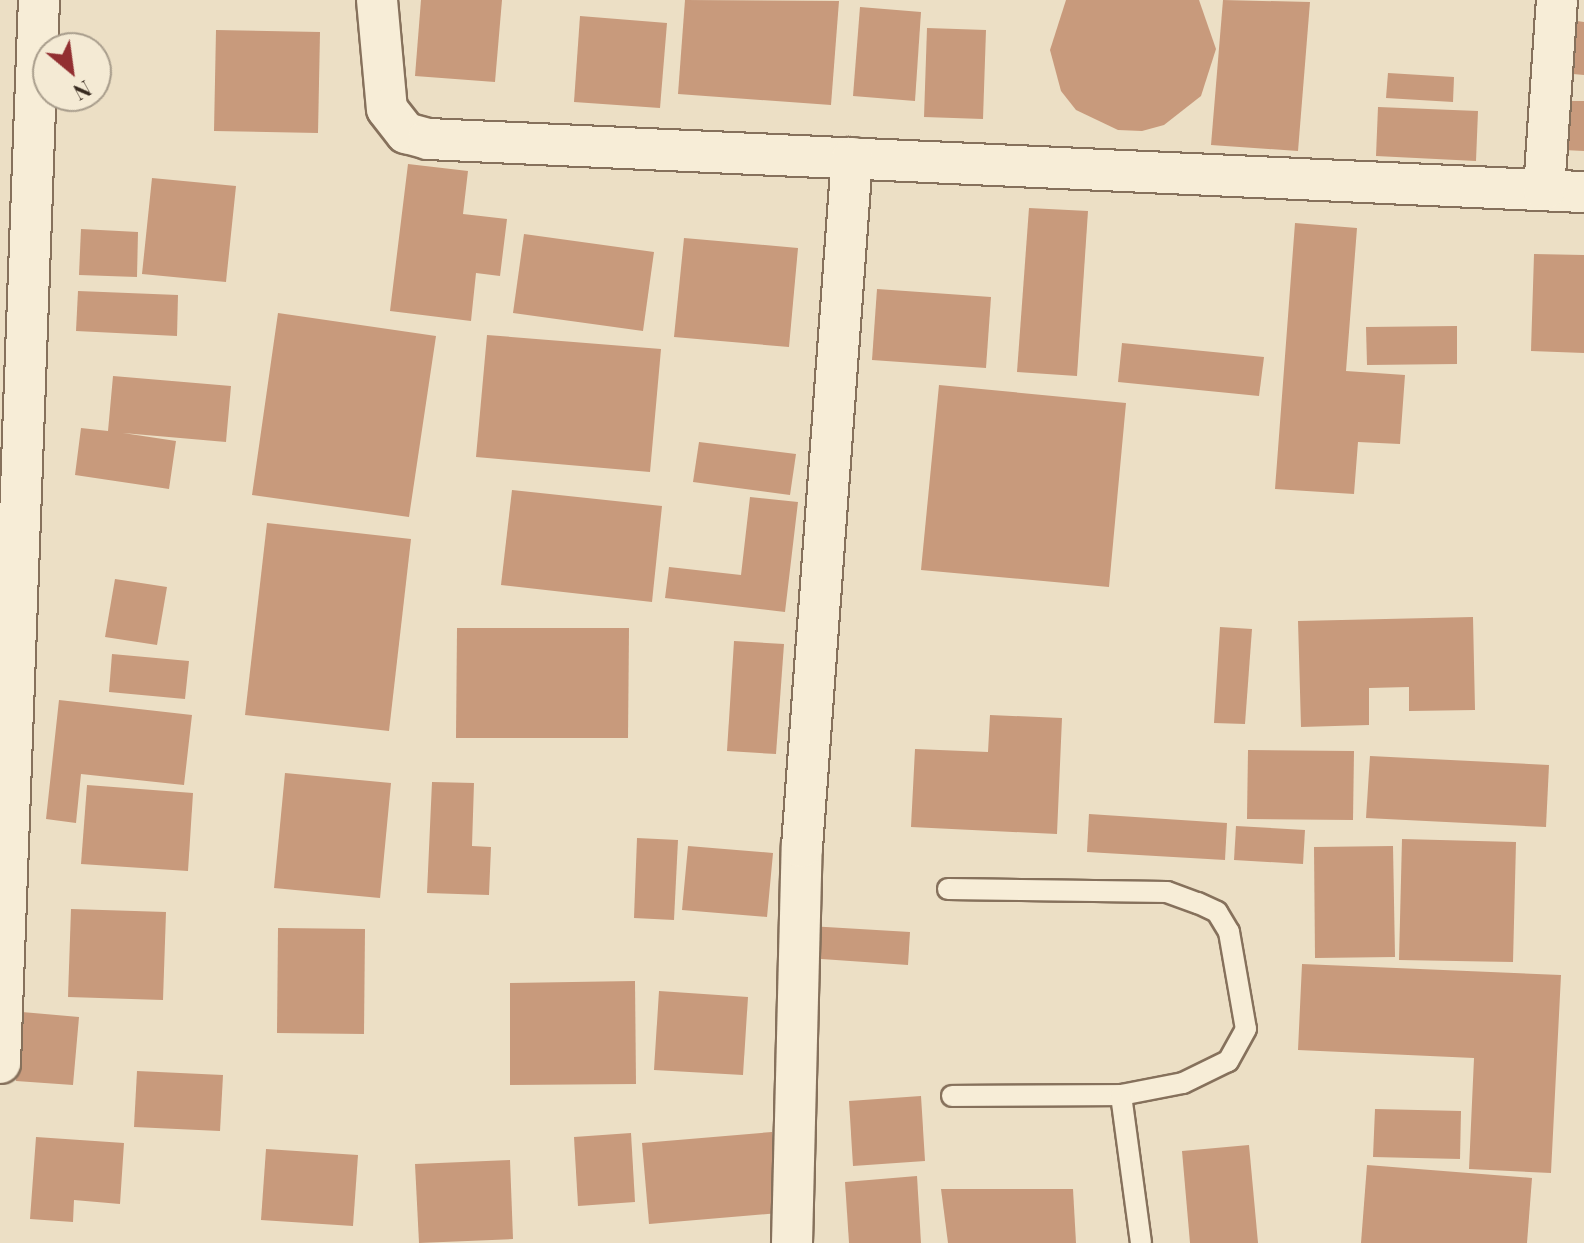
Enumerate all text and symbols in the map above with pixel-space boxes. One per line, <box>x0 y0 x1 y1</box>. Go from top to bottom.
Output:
north arrow <box>32 32 112 112</box>
text: N <box>68 74 97 108</box>

